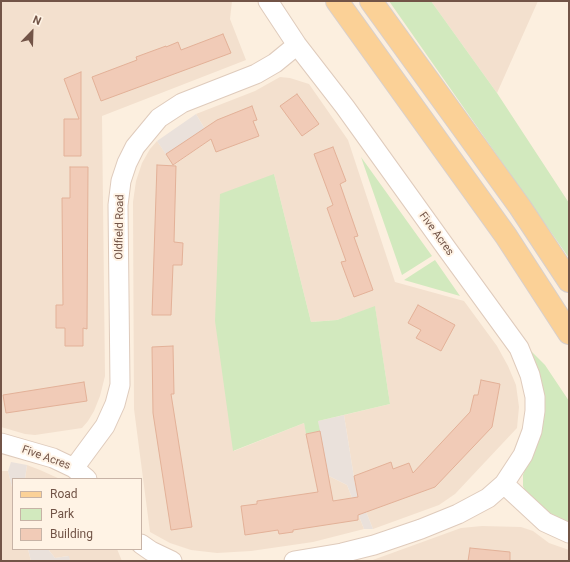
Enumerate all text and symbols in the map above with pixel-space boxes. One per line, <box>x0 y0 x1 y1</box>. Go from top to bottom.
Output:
north arrow <box>12 12 52 52</box>
text: N <box>31 13 43 28</box>
street label: Oldfield Road <box>113 194 127 260</box>
street label: Five Acres <box>416 210 456 258</box>
street label: Five Acres <box>20 443 72 473</box>
legend <box>12 478 142 550</box>
text: Road <box>50 487 78 501</box>
text: Park <box>50 507 74 521</box>
text: Building <box>50 527 93 541</box>

